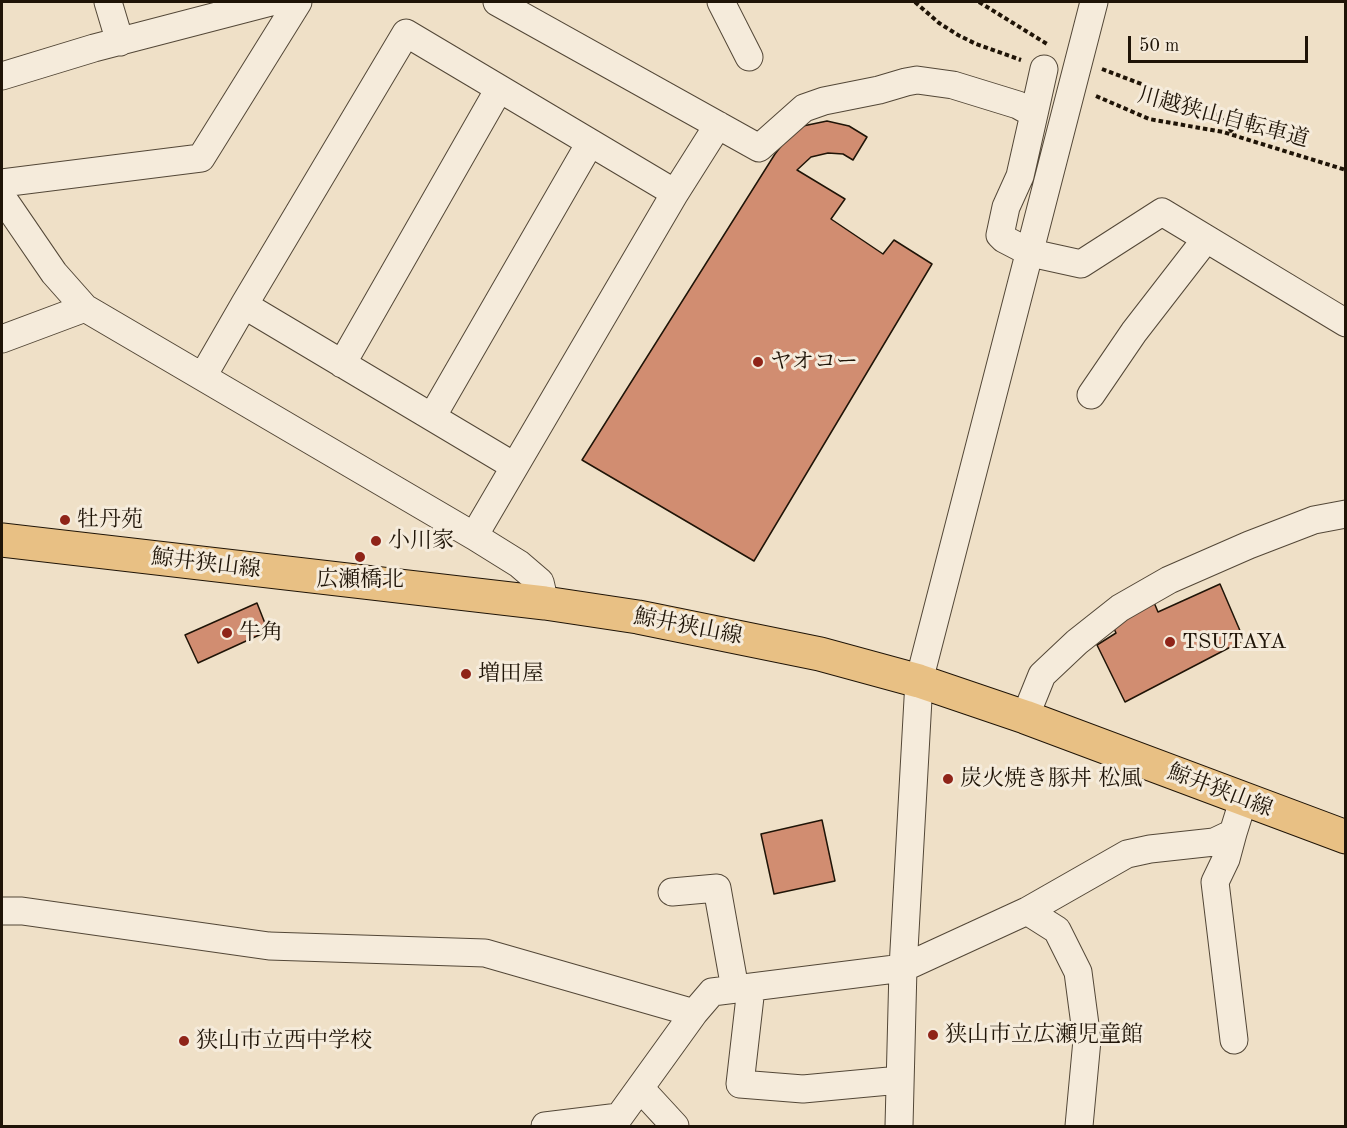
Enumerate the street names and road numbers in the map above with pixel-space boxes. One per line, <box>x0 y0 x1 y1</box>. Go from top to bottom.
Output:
street label: 川越狭山自転車道 <box>1135 82 1311 154</box>
street label: 鯨井狭山線 <box>150 544 262 584</box>
street label: 鯨井狭山線 <box>631 604 745 650</box>
street label: 鯨井狭山線 <box>1164 759 1276 823</box>

